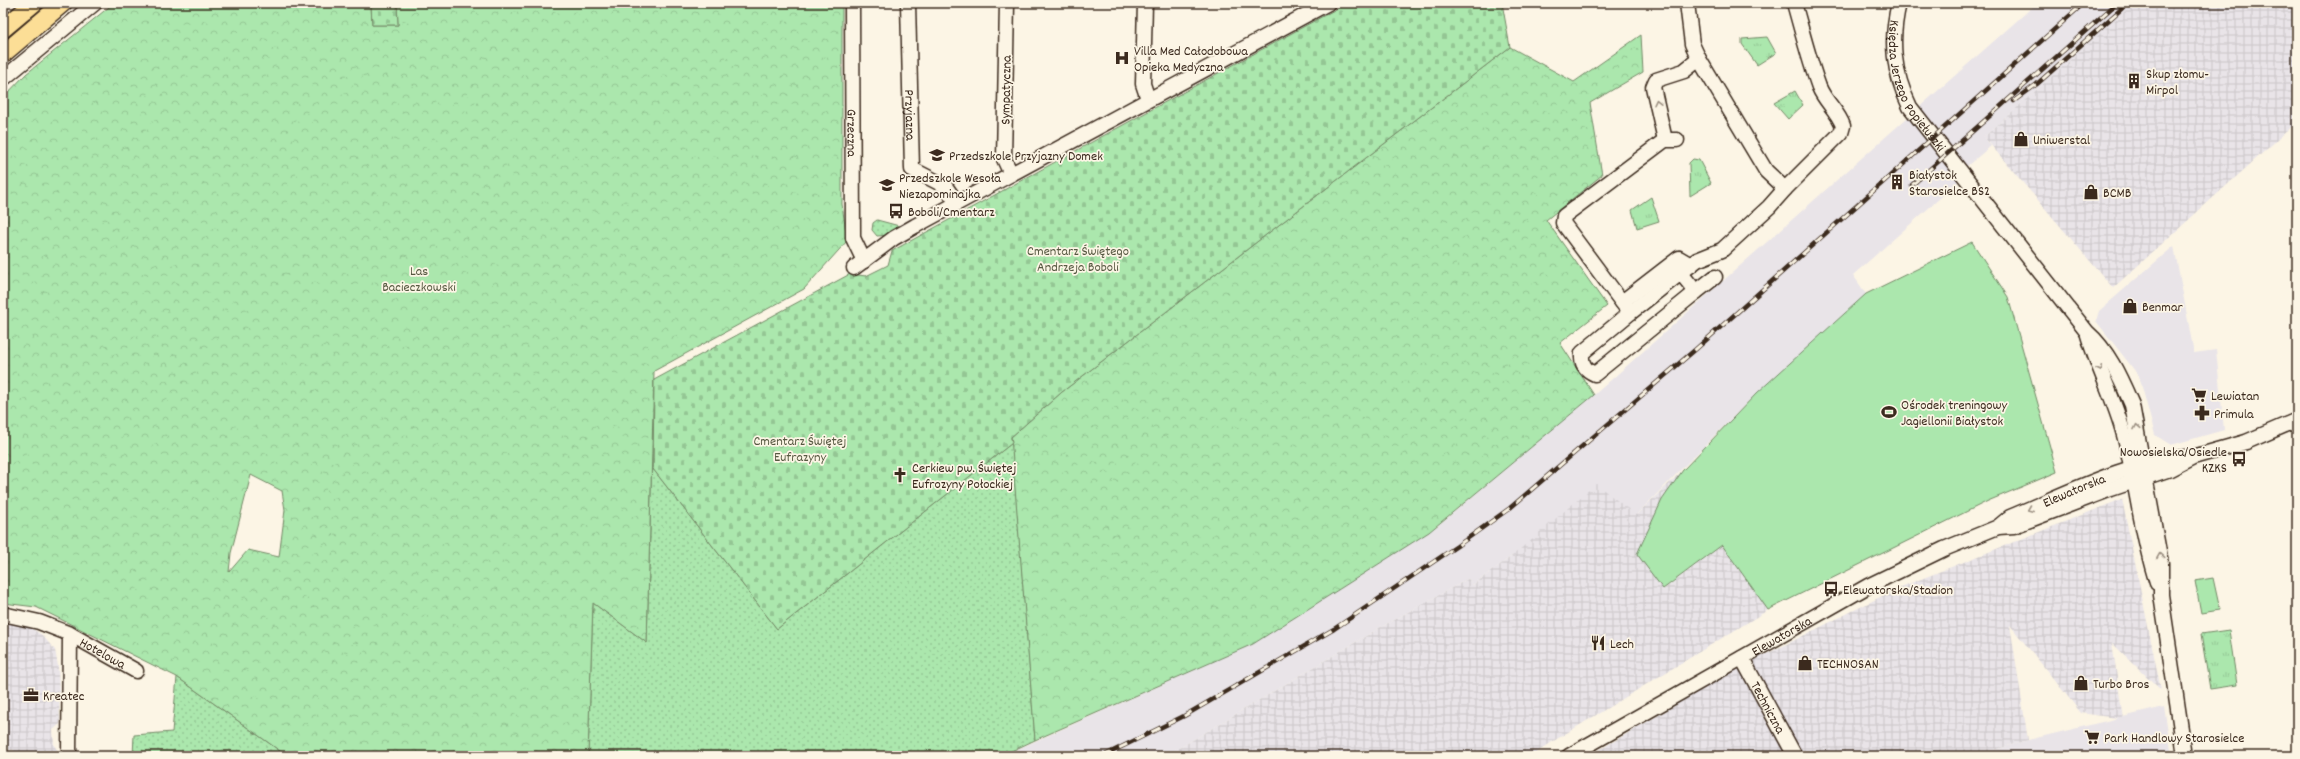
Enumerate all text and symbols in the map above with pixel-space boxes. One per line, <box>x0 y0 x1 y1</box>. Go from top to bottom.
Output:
street label: Księdza Jerzego Popiełuszki <box>1882 19 1950 157</box>
place label: Villa Med Całodobowa Opieka Medyczna <box>1134 42 1248 78</box>
hospital icon: Villa Med Całodobowa Opieka Medyczna <box>1113 49 1131 67</box>
street label: Sympatyczna <box>996 55 1018 125</box>
place label: Skup złomu- Mirpol <box>2146 65 2209 101</box>
building icon: Skup złomu- Mirpol <box>2125 72 2143 90</box>
street label: Przyjazna <box>898 89 919 141</box>
one-way arrow <box>1653 99 1661 105</box>
street label: Grzeczna <box>840 109 861 157</box>
shop icon: Uniwerstal <box>2012 130 2030 148</box>
place label: Uniwerstal <box>2033 131 2091 151</box>
school or university icon: Przedszkole Przyjazny Domek <box>928 146 946 164</box>
place label: Przedszkole Przyjazny Domek <box>949 147 1103 167</box>
place label: Białystok Starosielce BS2 <box>1909 166 1990 202</box>
place label: Przedszkole Wesoła Niezapominajka <box>899 169 1001 205</box>
building icon: Białystok Starosielce BS2 <box>1888 173 1906 191</box>
school or university icon: Przedszkole Wesoła Niezapominajka <box>878 176 896 194</box>
shop icon: BCMB <box>2082 183 2100 201</box>
place label: BCMB <box>2103 184 2132 204</box>
bus stop icon: Boboli/Cmentarz <box>887 202 905 220</box>
place label: Boboli/Cmentarz <box>908 203 995 223</box>
park label: Cmentarz Świętego Andrzeja Boboli <box>1027 242 1129 278</box>
park label: Las Bacieczkowski <box>382 262 456 298</box>
shop icon: Benmar <box>2121 297 2139 315</box>
place label: Benmar <box>2142 298 2183 318</box>
one-way arrow <box>2095 365 2103 373</box>
supermarket icon: Lewiatan <box>2190 386 2208 404</box>
place label: Lewiatan <box>2211 387 2259 407</box>
place label: Ośrodek treningowy Jagiellonii Białystok <box>1901 396 2008 432</box>
sports icon: Ośrodek treningowy Jagiellonii Białystok <box>1880 403 1898 421</box>
pharmacy icon: Primula <box>2193 404 2211 422</box>
place label: Primula <box>2214 405 2254 425</box>
one-way arrow <box>2133 423 2142 430</box>
park label: Cmentarz Świętej Eufrazyny <box>753 432 847 468</box>
place label: Nowosielska/Osiedle KZKS <box>2120 443 2227 479</box>
bus stop icon: Nowosielska/Osiedle KZKS <box>2230 450 2248 468</box>
place label: Cerkiew pw. Świętej Eufrozyny Połockiej <box>912 459 1016 495</box>
church icon: Cerkiew pw. Świętej Eufrozyny Połockiej <box>891 466 909 484</box>
street label: Elewatorska <box>2040 470 2109 514</box>
one-way arrow <box>2026 504 2033 512</box>
one-way arrow <box>2156 553 2165 559</box>
bus stop icon: Elewatorska/Stadion <box>1822 580 1840 598</box>
place label: Elewatorska/Stadion <box>1843 581 1953 601</box>
street label: Elewatorska <box>1748 612 1816 662</box>
street label: Hotelowa <box>75 633 129 675</box>
restaurant icon: Lech <box>1589 634 1607 652</box>
place label: Lech <box>1610 635 1634 655</box>
shop icon: TECHNOSAN <box>1796 654 1814 672</box>
place label: TECHNOSAN <box>1817 655 1879 675</box>
shop icon: Turbo Bros <box>2072 674 2090 692</box>
place label: Turbo Bros <box>2093 675 2149 695</box>
street label: Techniczna <box>1745 678 1789 738</box>
office icon: Kreatec <box>22 686 40 704</box>
place label: Kreatec <box>43 687 85 707</box>
supermarket icon: Park Handlowy Starosielce <box>2083 728 2101 746</box>
place label: Park Handlowy Starosielce <box>2104 729 2244 749</box>

